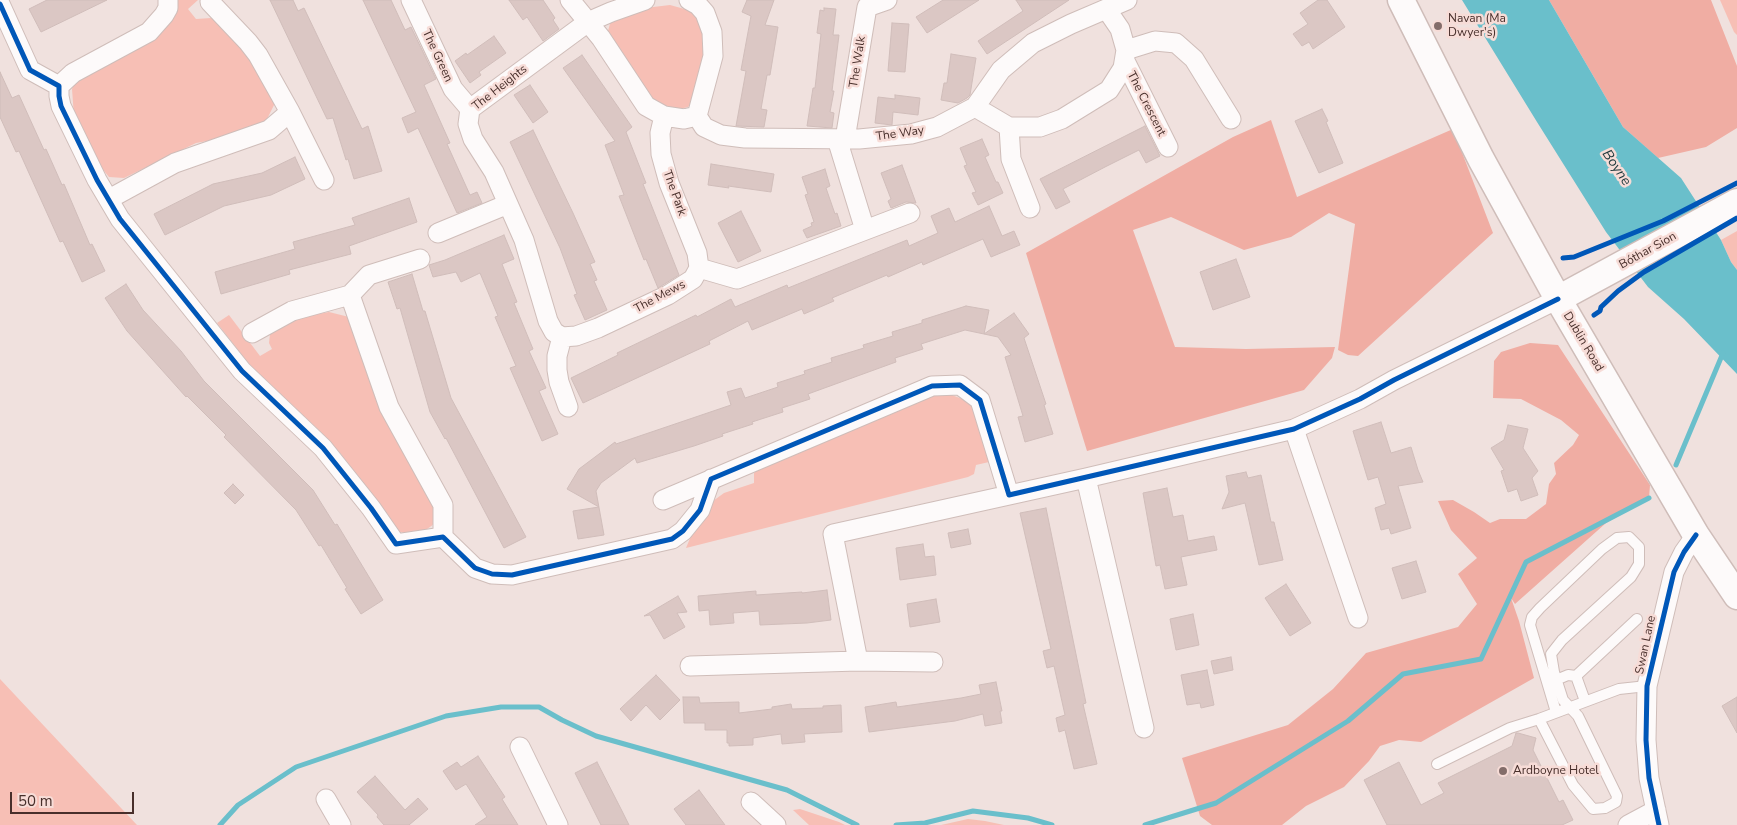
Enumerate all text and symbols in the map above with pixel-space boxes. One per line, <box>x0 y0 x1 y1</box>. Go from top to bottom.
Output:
place label: Navan (Ma Dwyer's) <box>1448 12 1506 40</box>
marker: Navan (Ma Dwyer's) <box>1432 20 1444 32</box>
street label: The Green <box>419 28 455 84</box>
street label: The Walk <box>847 35 869 89</box>
street label: The Heights <box>470 62 530 114</box>
street label: The Crescent <box>1124 69 1168 139</box>
street label: The Way <box>875 123 925 145</box>
water label: Boyne <box>1598 147 1634 189</box>
street label: The Park <box>659 168 689 218</box>
street label: Bóthar Sion <box>1617 229 1679 273</box>
street label: The Mews <box>632 278 688 316</box>
street label: Dublin Road <box>1560 310 1606 374</box>
street label: Swan Lane <box>1633 614 1659 676</box>
place label: Ardboyne Hotel <box>1513 764 1599 778</box>
marker: Ardboyne Hotel <box>1497 765 1509 777</box>
scale bar <box>12 782 136 814</box>
text: 50 m <box>18 791 53 811</box>

